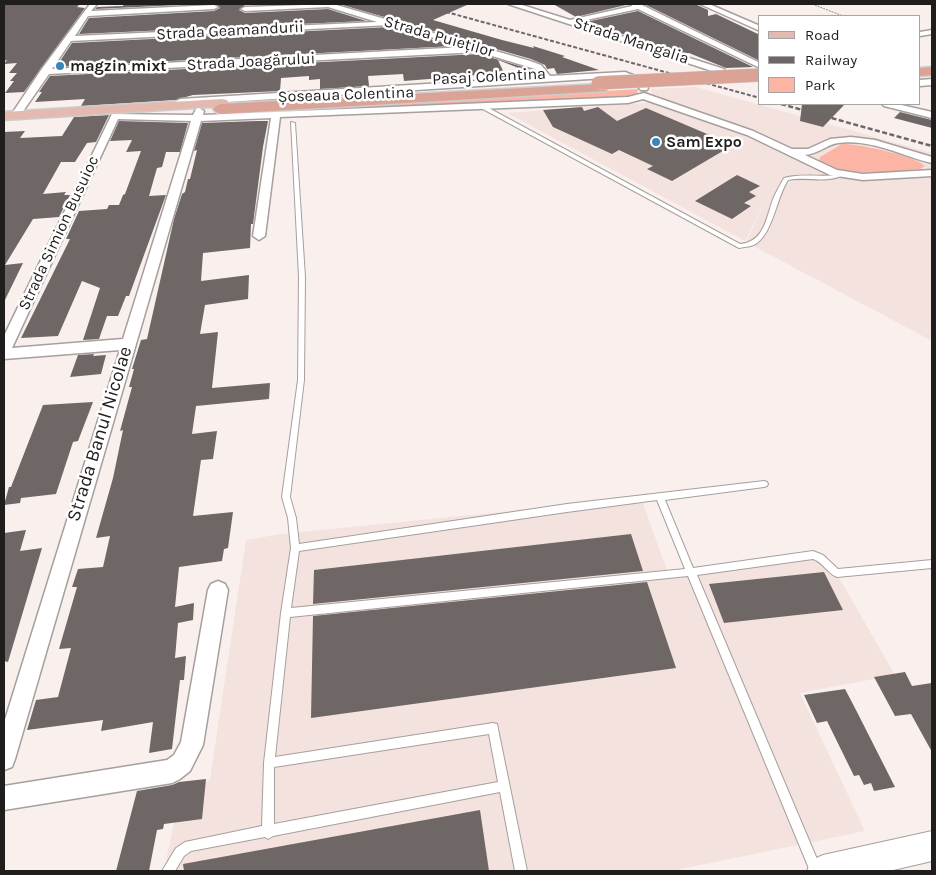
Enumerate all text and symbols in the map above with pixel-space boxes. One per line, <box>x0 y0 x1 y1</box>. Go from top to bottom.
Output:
street label: Strada Puieților <box>382 12 496 62</box>
street label: Strada Mangalia <box>571 13 691 69</box>
legend <box>758 15 921 105</box>
street label: Strada Geamandurii <box>156 18 304 44</box>
text: Road <box>805 26 840 44</box>
street label: Strada Joagărului <box>186 49 316 75</box>
text: Railway <box>805 51 857 69</box>
place label: magzin mixt <box>70 56 167 76</box>
marker: magzin mixt <box>54 60 66 72</box>
street label: Pasaj Colentina <box>432 64 546 90</box>
text: Park <box>805 76 835 94</box>
street label: Șoseaua Colentina <box>278 83 414 107</box>
place label: Sam Expo <box>666 132 742 152</box>
marker: Sam Expo <box>650 136 662 148</box>
street label: Strada Simion Busuioc <box>15 153 103 313</box>
street label: Strada Banul Nicolae <box>63 344 137 524</box>

